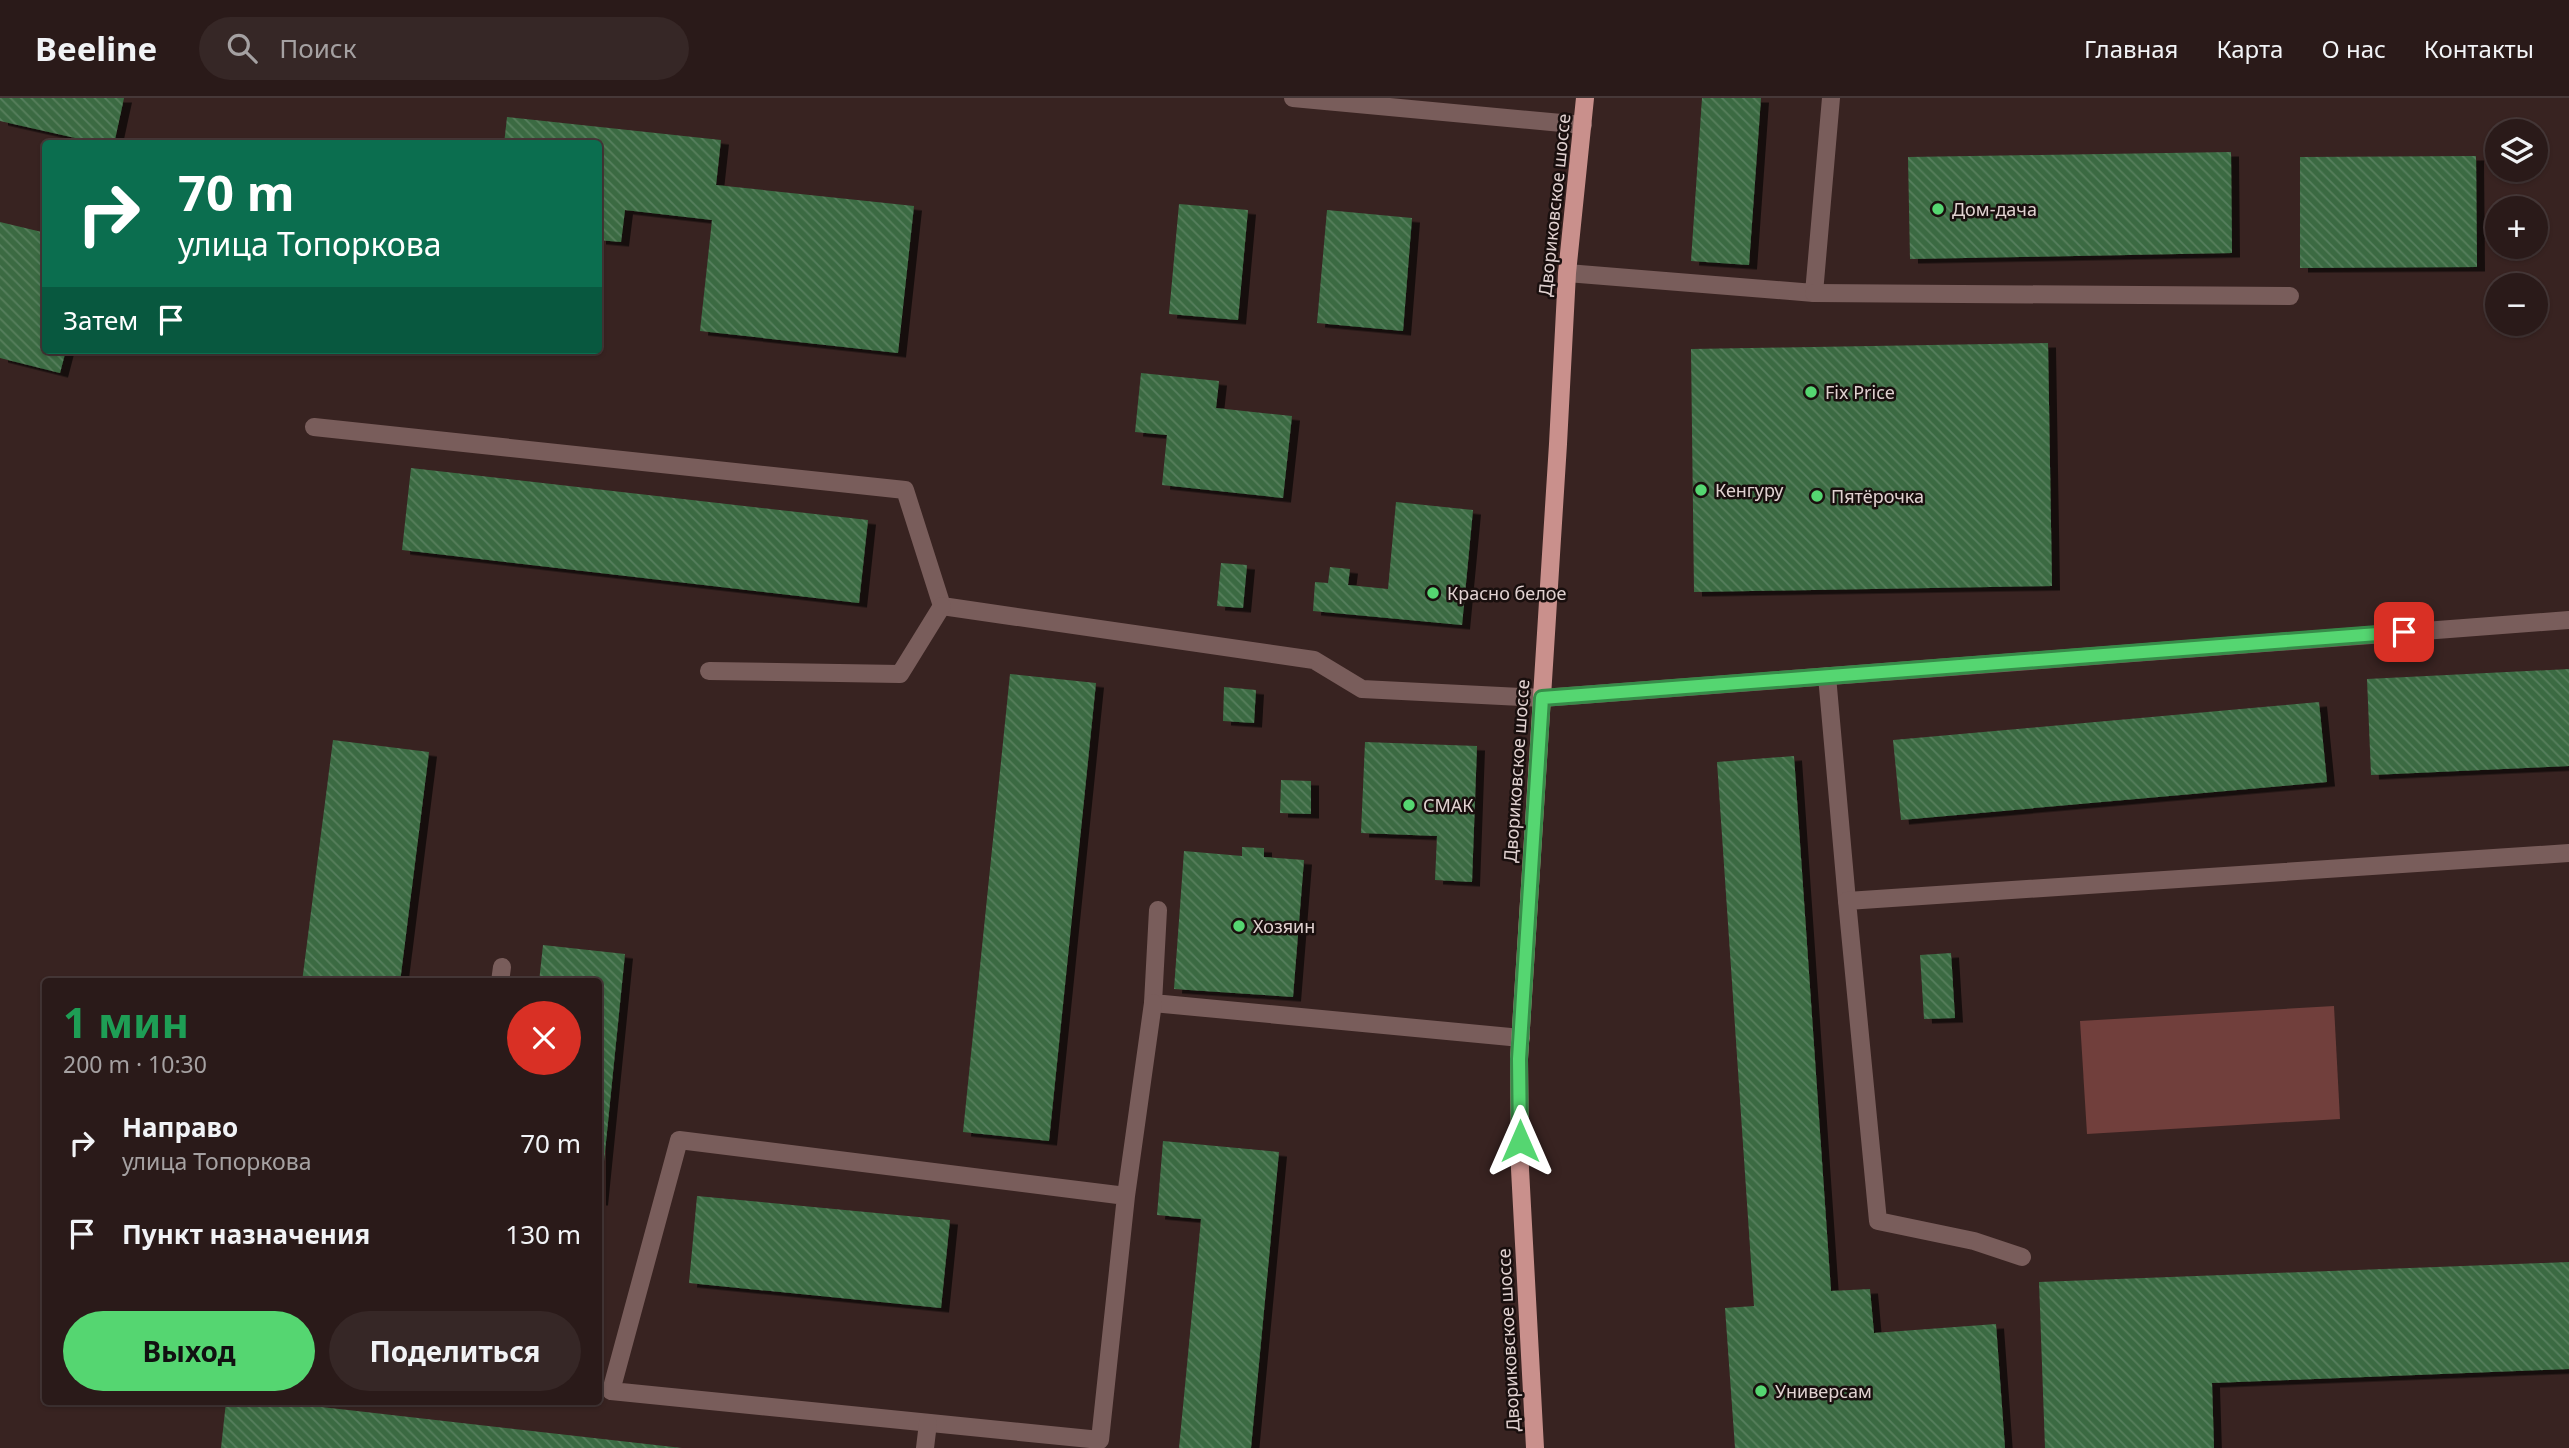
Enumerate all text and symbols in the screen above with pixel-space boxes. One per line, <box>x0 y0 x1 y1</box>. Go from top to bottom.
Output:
search box <box>199 17 689 80</box>
text: Beeline <box>35 26 157 71</box>
icon: search <box>223 29 261 67</box>
text: Поиск <box>279 30 356 66</box>
text: Главная <box>2084 32 2178 65</box>
text: Карта <box>2216 32 2283 65</box>
text: О нас <box>2321 32 2386 65</box>
text: Контакты <box>2424 32 2534 65</box>
street label: Двориковское шоссе <box>1532 112 1576 298</box>
map controls <box>2485 119 2548 336</box>
button: layers <box>2485 119 2548 182</box>
text: 70 m <box>178 159 295 225</box>
icon: right <box>63 168 154 259</box>
button: + <box>2485 196 2548 259</box>
place label: Дом-дача <box>1952 197 2037 221</box>
marker: Дом-дача <box>1930 201 1946 217</box>
text: улица Топоркова <box>178 222 442 265</box>
button: − <box>2485 273 2548 336</box>
icon: arrive <box>152 301 190 339</box>
text: Затем <box>63 302 138 338</box>
place label: Fix Price <box>1825 380 1895 404</box>
marker: Fix Price <box>1803 384 1819 400</box>
place label: Кенгуру <box>1715 478 1784 502</box>
marker: Кенгуру <box>1693 482 1709 498</box>
place label: Пятёрочка <box>1831 484 1924 508</box>
marker: Пятёрочка <box>1809 488 1825 504</box>
place label: Красно белое <box>1447 581 1566 605</box>
marker: Красно белое <box>1425 585 1441 601</box>
pin <box>2374 602 2434 662</box>
icon: arrive <box>2385 613 2423 651</box>
street label: Двориковское шоссе <box>1498 679 1534 863</box>
place label: СМАК <box>1423 793 1474 817</box>
marker: СМАК <box>1401 797 1417 813</box>
place label: Хозяин <box>1253 914 1315 938</box>
marker: Хозяин <box>1231 918 1247 934</box>
text: 1 мин <box>63 993 189 1050</box>
button: close <box>507 1001 581 1075</box>
text: 200 m · 10:30 <box>63 1048 207 1080</box>
position arrow <box>1483 1104 1557 1178</box>
text: Направо <box>122 1109 238 1145</box>
icon: right <box>63 1124 101 1162</box>
text: 70 m <box>520 1125 581 1161</box>
text: улица Топоркова <box>122 1145 311 1177</box>
icon: arrive <box>63 1215 101 1253</box>
text: Пункт назначения <box>122 1216 370 1252</box>
text: 130 m <box>505 1216 581 1252</box>
street label: Двориковское шоссе <box>1491 1248 1525 1432</box>
button: Выход <box>63 1311 315 1391</box>
button: Поделиться <box>329 1311 581 1391</box>
place label: Универсам <box>1775 1379 1872 1403</box>
marker: Универсам <box>1753 1383 1769 1399</box>

